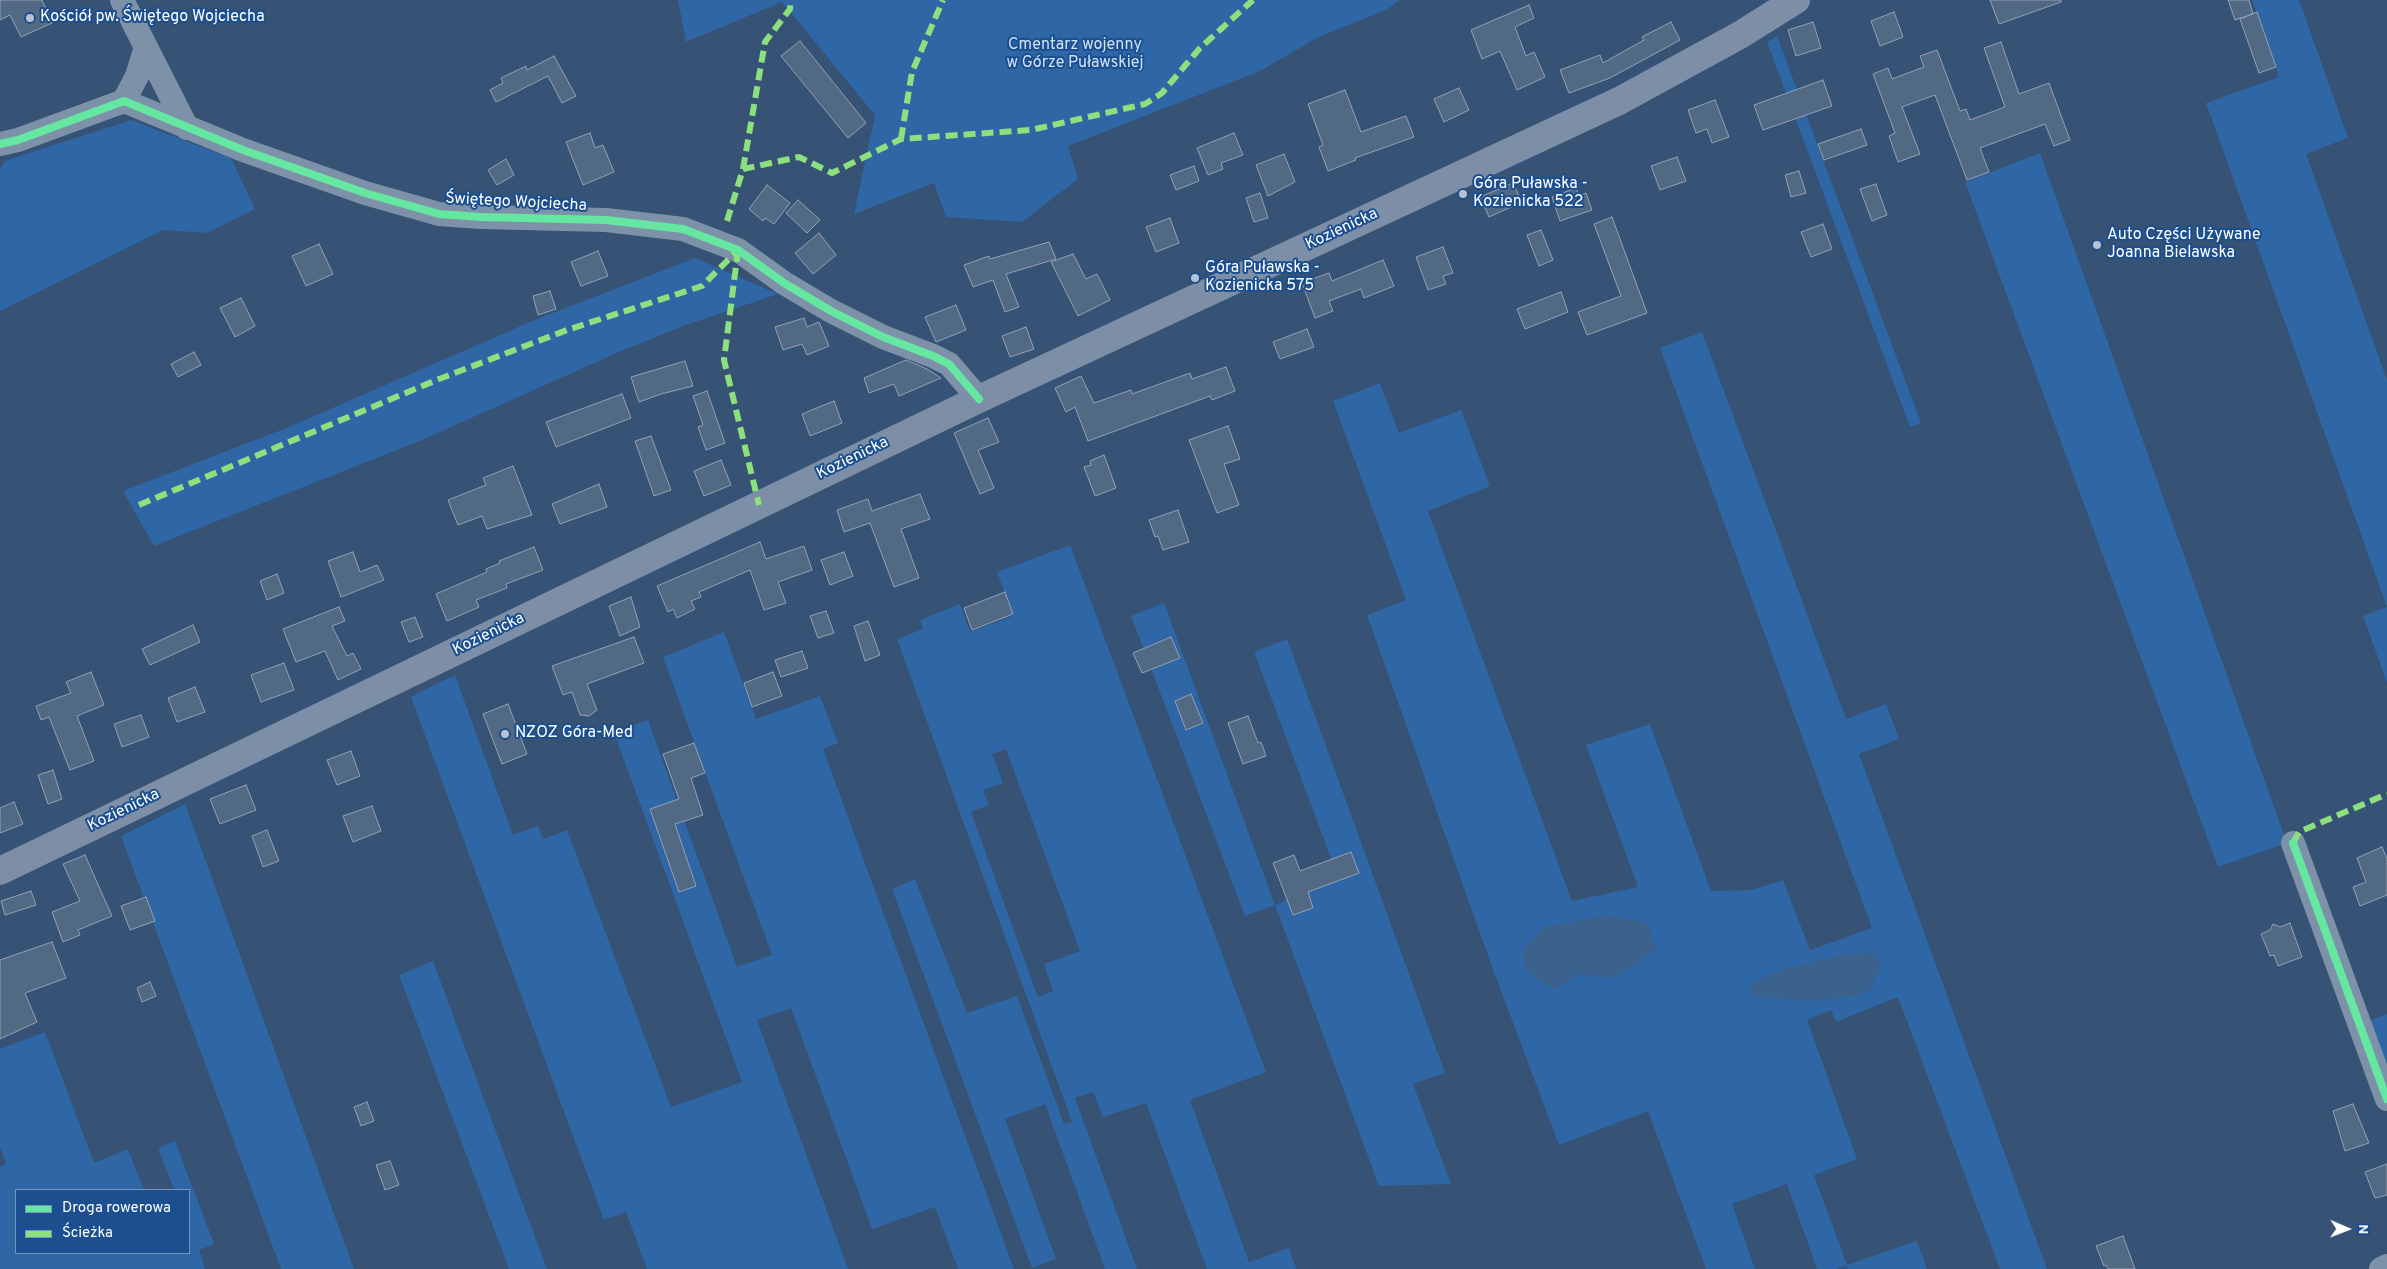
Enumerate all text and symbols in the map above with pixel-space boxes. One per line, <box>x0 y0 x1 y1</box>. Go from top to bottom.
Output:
place label: Kościół pw. Świętego Wojciecha <box>40 8 265 28</box>
marker: Kościół pw. Świętego Wojciecha <box>24 12 36 24</box>
park label: Cmentarz wojenny w Górze Puławskiej <box>1007 36 1143 74</box>
place label: Góra Puławska - Kozienicka 522 <box>1473 175 1588 213</box>
marker: Góra Puławska - Kozienicka 522 <box>1457 188 1469 200</box>
street label: Świętego Wojciecha <box>445 190 587 216</box>
street label: Kozienicka <box>1303 205 1381 255</box>
place label: Auto Części Używane Joanna Bielawska <box>2107 226 2261 264</box>
marker: Auto Części Używane Joanna Bielawska <box>2091 239 2103 251</box>
place label: Góra Puławska - Kozienicka 575 <box>1205 259 1320 297</box>
marker: Góra Puławska - Kozienicka 575 <box>1189 272 1201 284</box>
street label: Kozienicka <box>814 433 892 485</box>
street label: Kozienicka <box>450 609 528 661</box>
place label: NZOZ Góra-Med <box>515 724 633 744</box>
marker: NZOZ Góra-Med <box>499 728 511 740</box>
street label: Kozienicka <box>85 785 163 837</box>
legend <box>15 1189 190 1254</box>
text: Droga rowerowa <box>62 1199 171 1218</box>
north arrow <box>2322 1204 2372 1254</box>
text: Ścieżka <box>62 1224 113 1243</box>
text: N <box>2354 1224 2371 1234</box>

